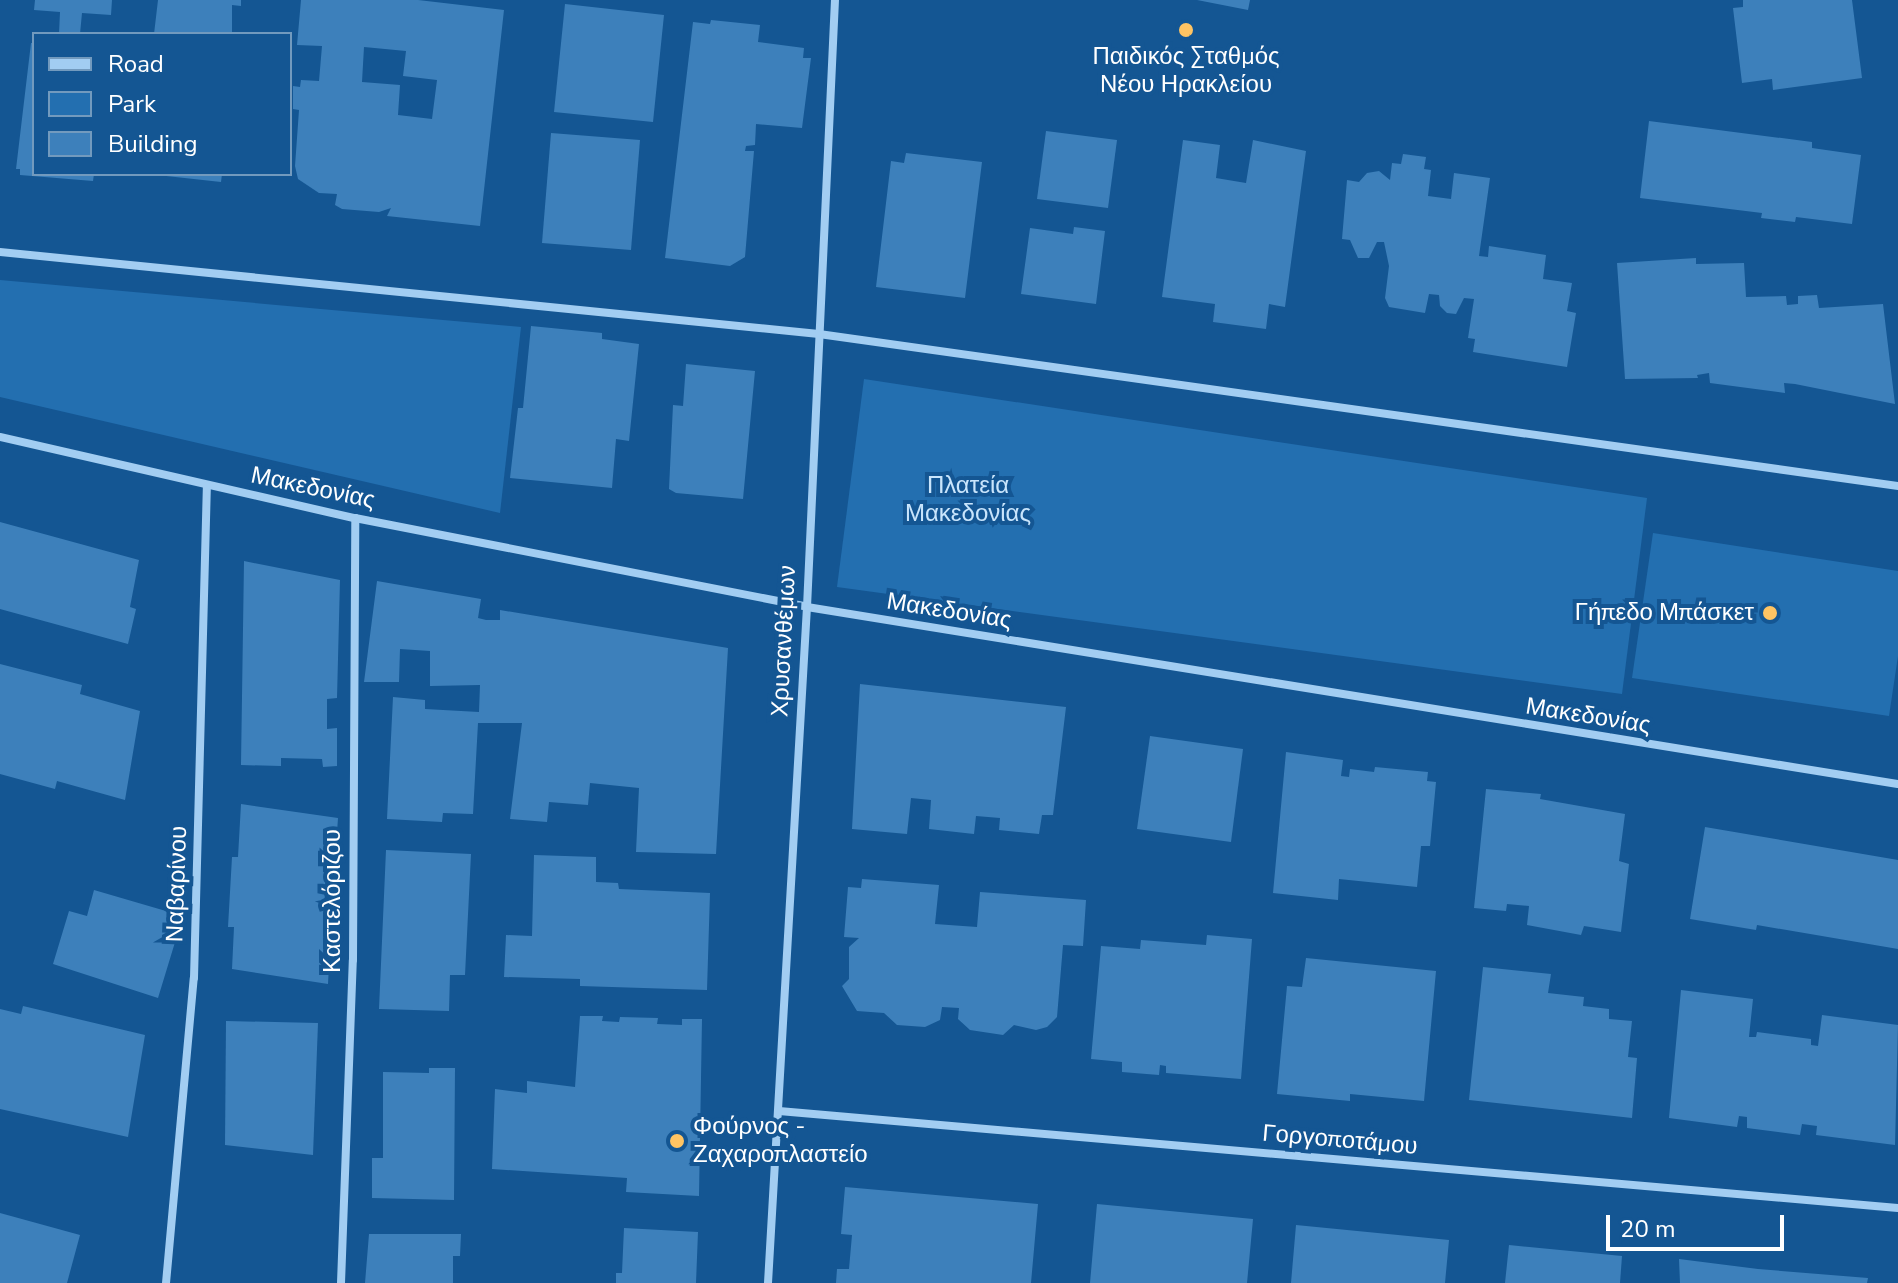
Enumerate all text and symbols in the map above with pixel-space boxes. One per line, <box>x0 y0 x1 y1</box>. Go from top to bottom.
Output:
marker: Παιδικός Σταθμός Νέου Ηρακλείου <box>1177 21 1195 39</box>
legend <box>32 32 292 176</box>
place label: Παιδικός Σταθμός Νέου Ηρακλείου <box>1092 43 1280 99</box>
text: Road <box>108 48 164 80</box>
text: Park <box>108 88 156 120</box>
text: Building <box>108 128 198 160</box>
street label: Μακεδονίας <box>248 461 378 515</box>
park label: Πλατεία Μακεδονίας <box>905 472 1031 528</box>
street label: Χρυσανθέμων <box>766 564 802 718</box>
street label: Μακεδονίας <box>884 587 1014 635</box>
place label: Γήπεδο Μπάσκετ <box>1575 599 1754 627</box>
marker: Γήπεδο Μπάσκετ <box>1761 604 1779 622</box>
street label: Μακεδονίας <box>1523 692 1653 740</box>
street label: Ναβαρίνου <box>161 825 193 943</box>
street label: Καστελόριζου <box>319 829 347 973</box>
place label: Φούρνος - Ζαχαροπλαστείο <box>693 1113 868 1169</box>
street label: Γοργοποτάμου <box>1261 1119 1419 1161</box>
marker: Φούρνος - Ζαχαροπλαστείο <box>668 1132 686 1150</box>
scale bar <box>1610 1199 1788 1249</box>
text: 20 m <box>1620 1213 1676 1245</box>

